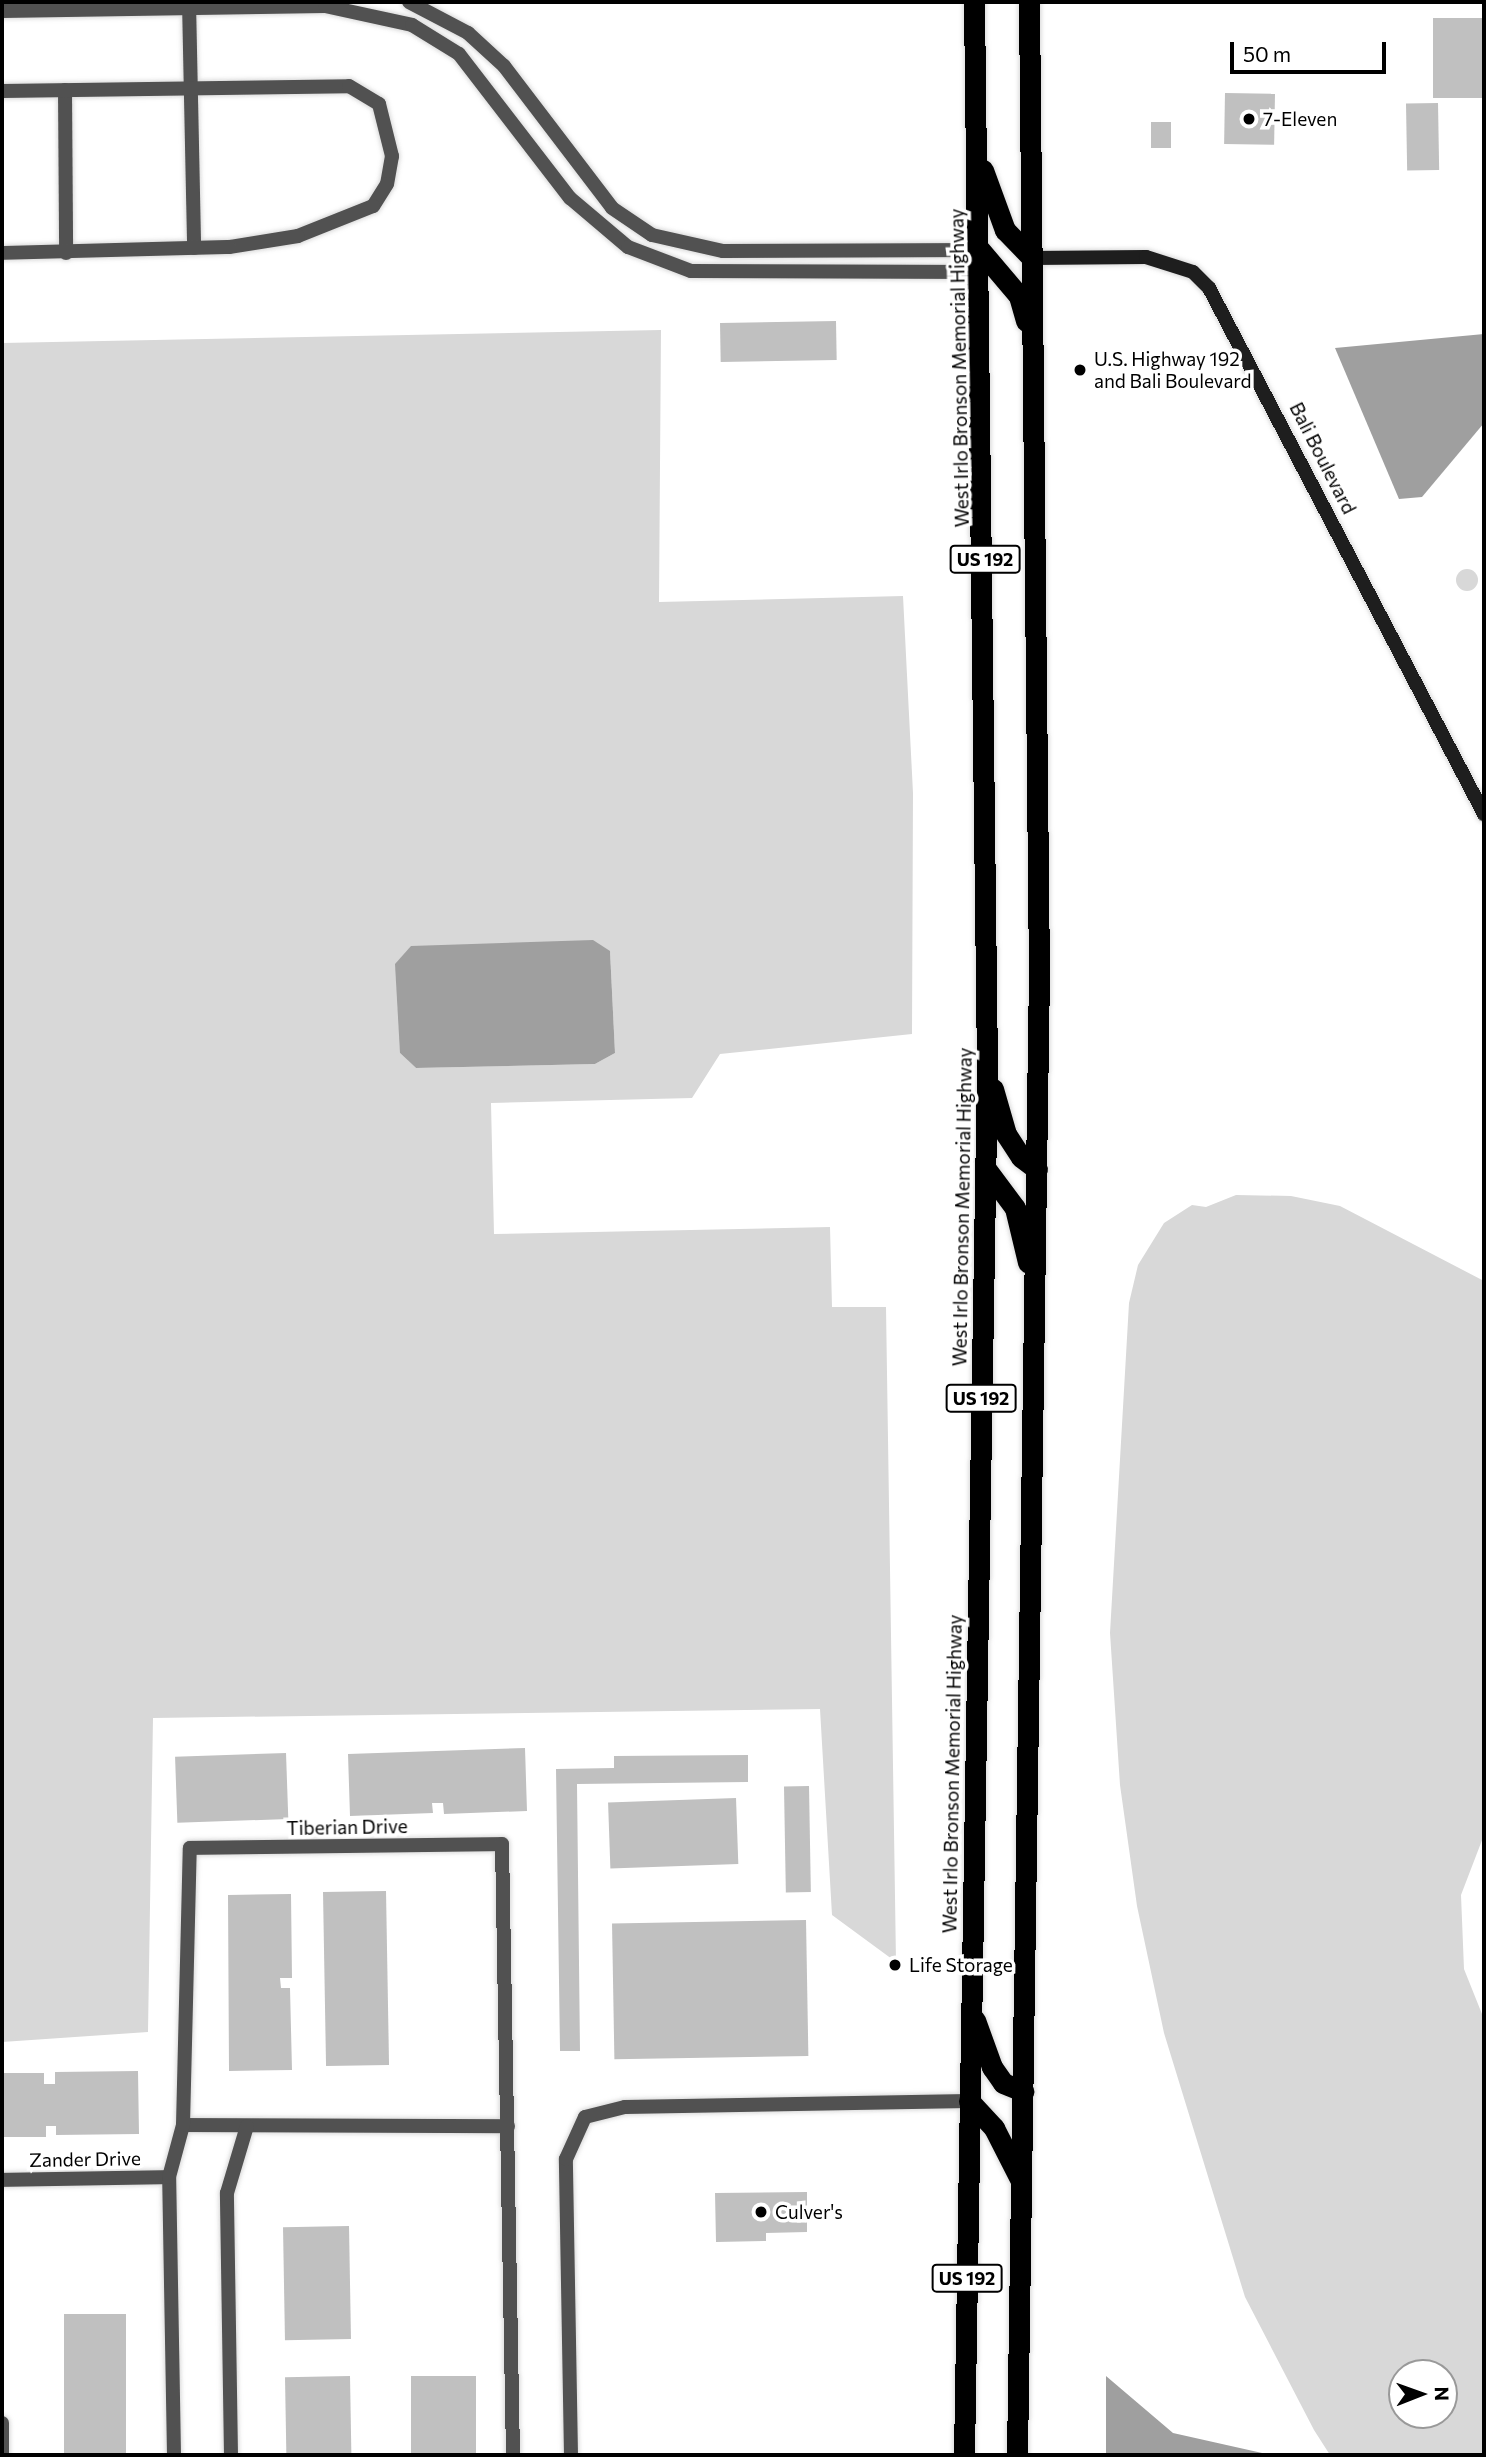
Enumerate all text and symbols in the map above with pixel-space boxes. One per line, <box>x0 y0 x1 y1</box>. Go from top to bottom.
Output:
scale bar <box>1234 28 1390 72</box>
text: 50 m <box>1243 41 1291 66</box>
place label: 7-Eleven <box>1263 108 1337 130</box>
marker: 7-Eleven <box>1241 111 1257 127</box>
street label: West Irlo Bronson Memorial Highway <box>945 208 973 528</box>
place label: U.S. Highway 192 and Bali Boulevard <box>1094 348 1252 392</box>
marker: U.S. Highway 192 and Bali Boulevard <box>1072 362 1088 378</box>
street label: Bali Boulevard <box>1285 398 1361 518</box>
road number: US 192 <box>948 544 1022 574</box>
street label: West Irlo Bronson Memorial Highway <box>948 1047 976 1367</box>
road number: US 192 <box>944 1384 1018 1413</box>
street label: West Irlo Bronson Memorial Highway <box>938 1614 966 1934</box>
street label: Tiberian Drive <box>286 1815 408 1839</box>
place label: Life Storage <box>909 1954 1013 1976</box>
marker: Life Storage <box>887 1957 903 1973</box>
street label: Zander Drive <box>29 2147 141 2171</box>
place label: Culver's <box>775 2201 843 2223</box>
marker: Culver's <box>753 2204 769 2220</box>
road number: US 192 <box>930 2264 1004 2292</box>
north arrow <box>1388 2359 1458 2429</box>
text: N <box>1431 2386 1454 2401</box>

